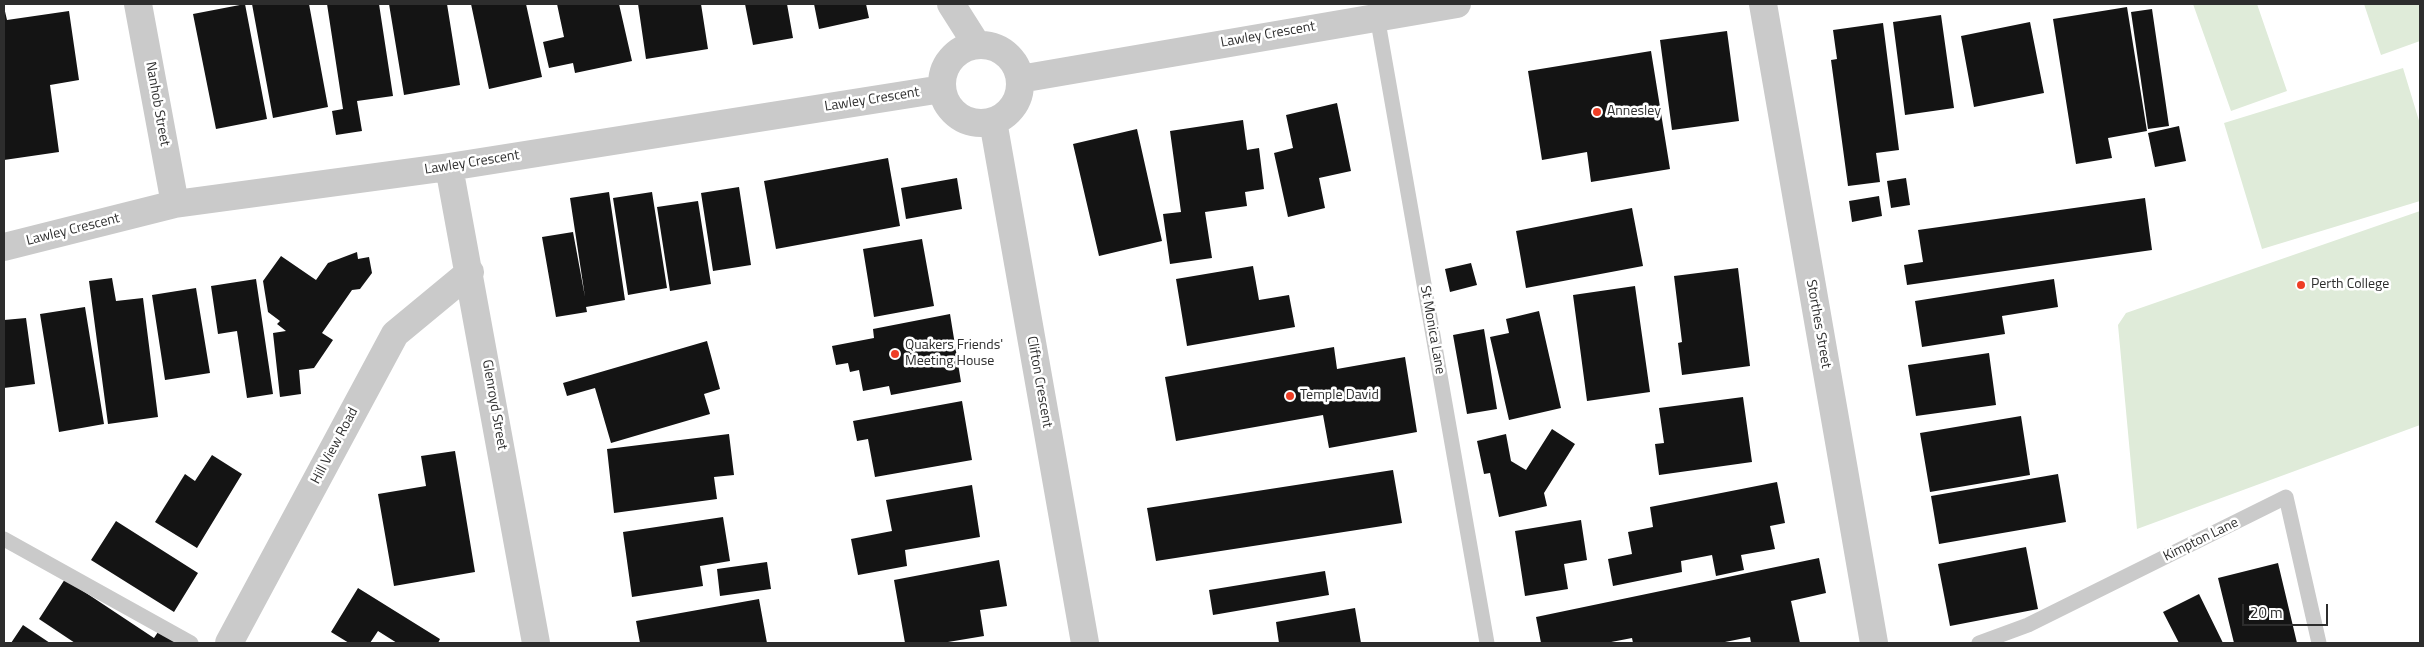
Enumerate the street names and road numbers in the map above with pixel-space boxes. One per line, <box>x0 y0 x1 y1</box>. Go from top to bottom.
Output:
street label: Lawley Crescent <box>1219 18 1317 52</box>
street label: Nanhob Street <box>141 60 173 148</box>
street label: Lawley Crescent <box>823 84 921 116</box>
street label: Lawley Crescent <box>423 147 521 179</box>
street label: Lawley Crescent <box>25 210 121 250</box>
street label: Storthes Street <box>1802 278 1834 370</box>
street label: St Monica Lane <box>1416 284 1448 376</box>
street label: Clifton Crescent <box>1023 335 1055 429</box>
street label: Glenroyd Street <box>478 358 510 452</box>
street label: Hill View Road <box>308 405 362 487</box>
street label: Kimpton Lane <box>2161 515 2241 565</box>

